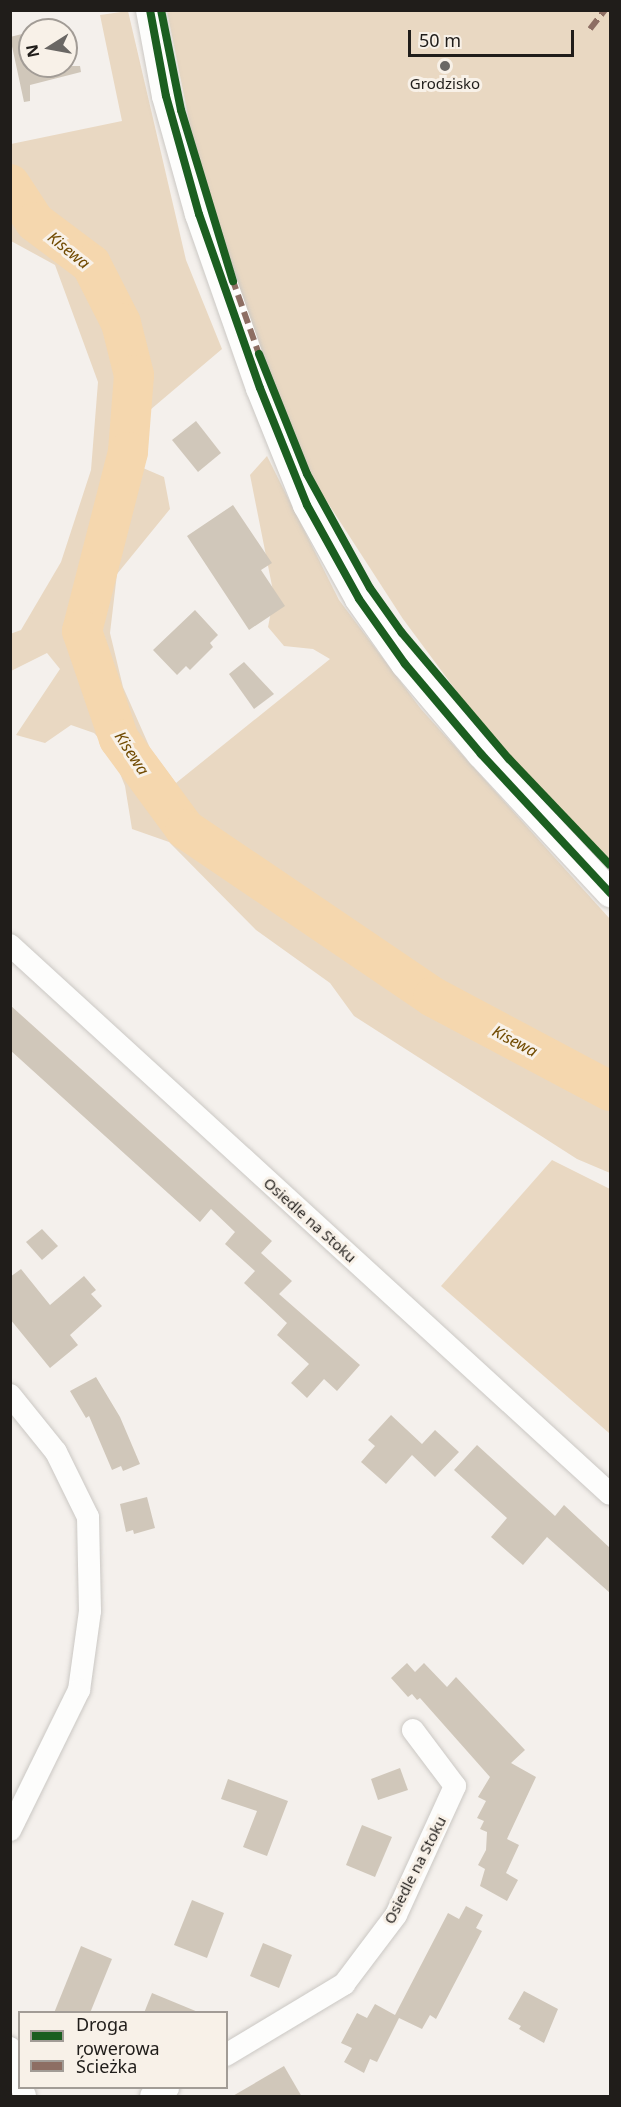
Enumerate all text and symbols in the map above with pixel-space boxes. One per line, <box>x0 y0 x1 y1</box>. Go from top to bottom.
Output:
north arrow <box>18 18 78 78</box>
scale bar <box>411 18 578 56</box>
text: 50 m <box>419 28 461 52</box>
text: N <box>20 43 44 60</box>
marker: Grodzisko <box>438 59 452 73</box>
place label: Grodzisko <box>410 75 480 93</box>
water label: Kisewa <box>44 227 94 273</box>
water label: Kisewa <box>111 727 153 779</box>
water label: Kisewa <box>489 1021 541 1061</box>
street label: Osiedle na Stoku <box>260 1174 360 1266</box>
street label: Osiedle na Stoku <box>380 1813 450 1927</box>
legend <box>18 2011 228 2089</box>
text: Droga rowerowa <box>76 2012 160 2060</box>
text: Ścieżka <box>76 2054 137 2078</box>

